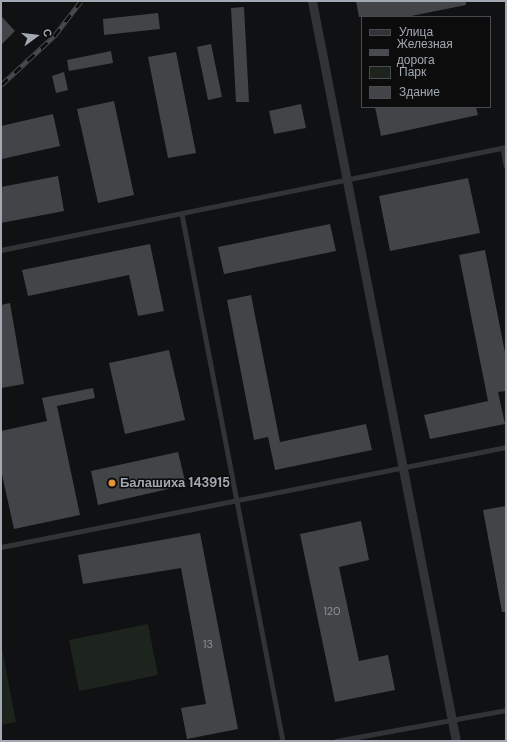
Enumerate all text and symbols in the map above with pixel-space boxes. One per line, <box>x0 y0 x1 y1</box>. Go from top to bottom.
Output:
north arrow <box>16 16 56 56</box>
legend <box>361 16 491 108</box>
text: Улица <box>399 24 433 40</box>
text: С <box>40 27 55 39</box>
text: Железная дорога <box>397 36 453 68</box>
text: Парк <box>399 64 426 80</box>
text: Здание <box>399 84 440 100</box>
place label: Балашиха 143915 <box>120 475 230 491</box>
marker: Балашиха 143915 <box>107 478 117 488</box>
house number: 120 <box>323 604 341 618</box>
house number: 13 <box>203 637 213 651</box>

